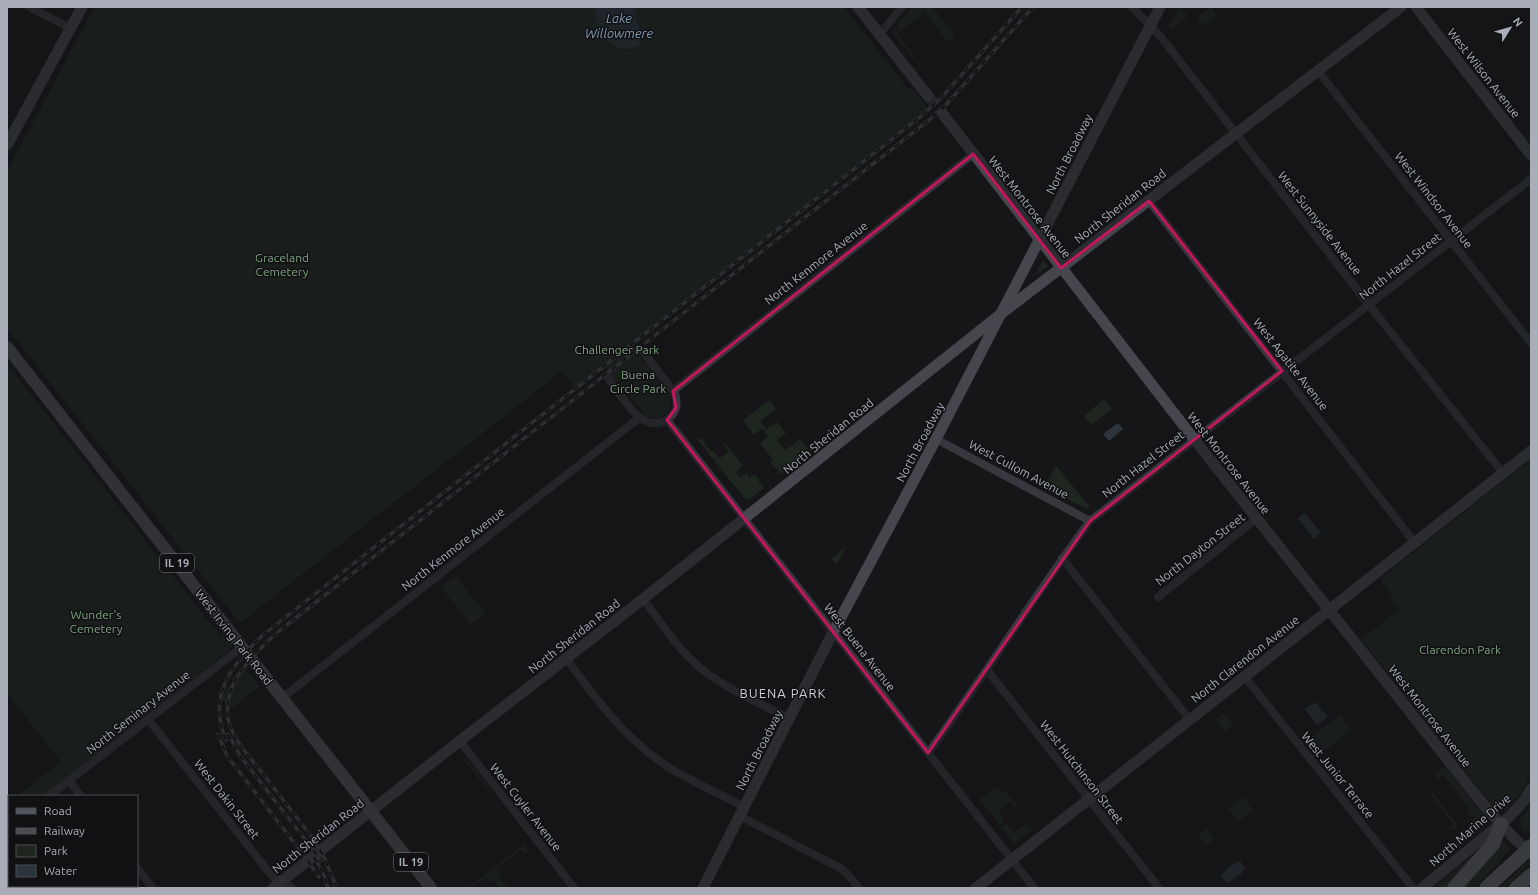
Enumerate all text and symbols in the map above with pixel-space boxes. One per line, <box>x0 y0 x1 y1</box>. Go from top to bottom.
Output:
north arrow <box>1490 8 1530 48</box>
water label: Lake Willowmere <box>585 11 653 40</box>
text: N <box>1511 15 1525 29</box>
street label: West Wilson Avenue <box>1445 26 1523 120</box>
street label: North Broadway <box>1043 112 1095 196</box>
street label: West Windsor Avenue <box>1392 149 1476 251</box>
street label: West Montrose Avenue <box>986 153 1074 261</box>
street label: North Sheridan Road <box>1072 166 1168 246</box>
street label: West Sunnyside Avenue <box>1276 169 1364 277</box>
street label: North Kenmore Avenue <box>762 219 870 307</box>
street label: North Hazel Street <box>1356 230 1444 302</box>
park label: Graceland Cemetery <box>255 251 309 278</box>
street label: West Agatite Avenue <box>1251 315 1331 413</box>
park label: Challenger Park <box>575 343 659 356</box>
park label: Buena Circle Park <box>610 368 666 395</box>
street label: North Sheridan Road <box>780 396 876 476</box>
street label: North Broadway <box>894 400 947 484</box>
street label: West Montrose Avenue <box>1185 409 1273 517</box>
street label: North Hazel Street <box>1099 428 1187 500</box>
street label: West Cullom Avenue <box>967 437 1071 501</box>
street label: North Kenmore Avenue <box>399 505 507 593</box>
street label: North Dayton Street <box>1153 510 1247 588</box>
road number: IL 19 <box>160 554 194 572</box>
street label: West Irving Park Road <box>193 587 275 687</box>
street label: North Sheridan Road <box>526 596 622 676</box>
street label: West Buena Avenue <box>822 601 898 693</box>
park label: Wunder's Cemetery <box>70 608 123 635</box>
street label: North Clarendon Avenue <box>1189 613 1301 705</box>
park label: Clarendon Park <box>1419 643 1501 656</box>
street label: West Montrose Avenue <box>1386 662 1474 770</box>
street label: North Seminary Avenue <box>84 668 192 756</box>
district label: BUENA PARK <box>740 686 826 700</box>
street label: North Broadway <box>733 708 785 792</box>
street label: West Hutchinson Street <box>1038 718 1127 827</box>
street label: West Junior Terrace <box>1299 729 1377 821</box>
street label: West Dakin Street <box>192 757 262 841</box>
street label: West Cuyler Avenue <box>488 761 564 853</box>
street label: North Marine Drive <box>1427 791 1513 869</box>
legend <box>8 795 138 887</box>
street label: North Sheridan Road <box>270 796 366 876</box>
text: Road <box>44 804 72 817</box>
text: Railway <box>44 824 85 837</box>
text: Park <box>44 844 68 857</box>
road number: IL 19 <box>394 853 428 871</box>
text: Water <box>44 864 77 877</box>

